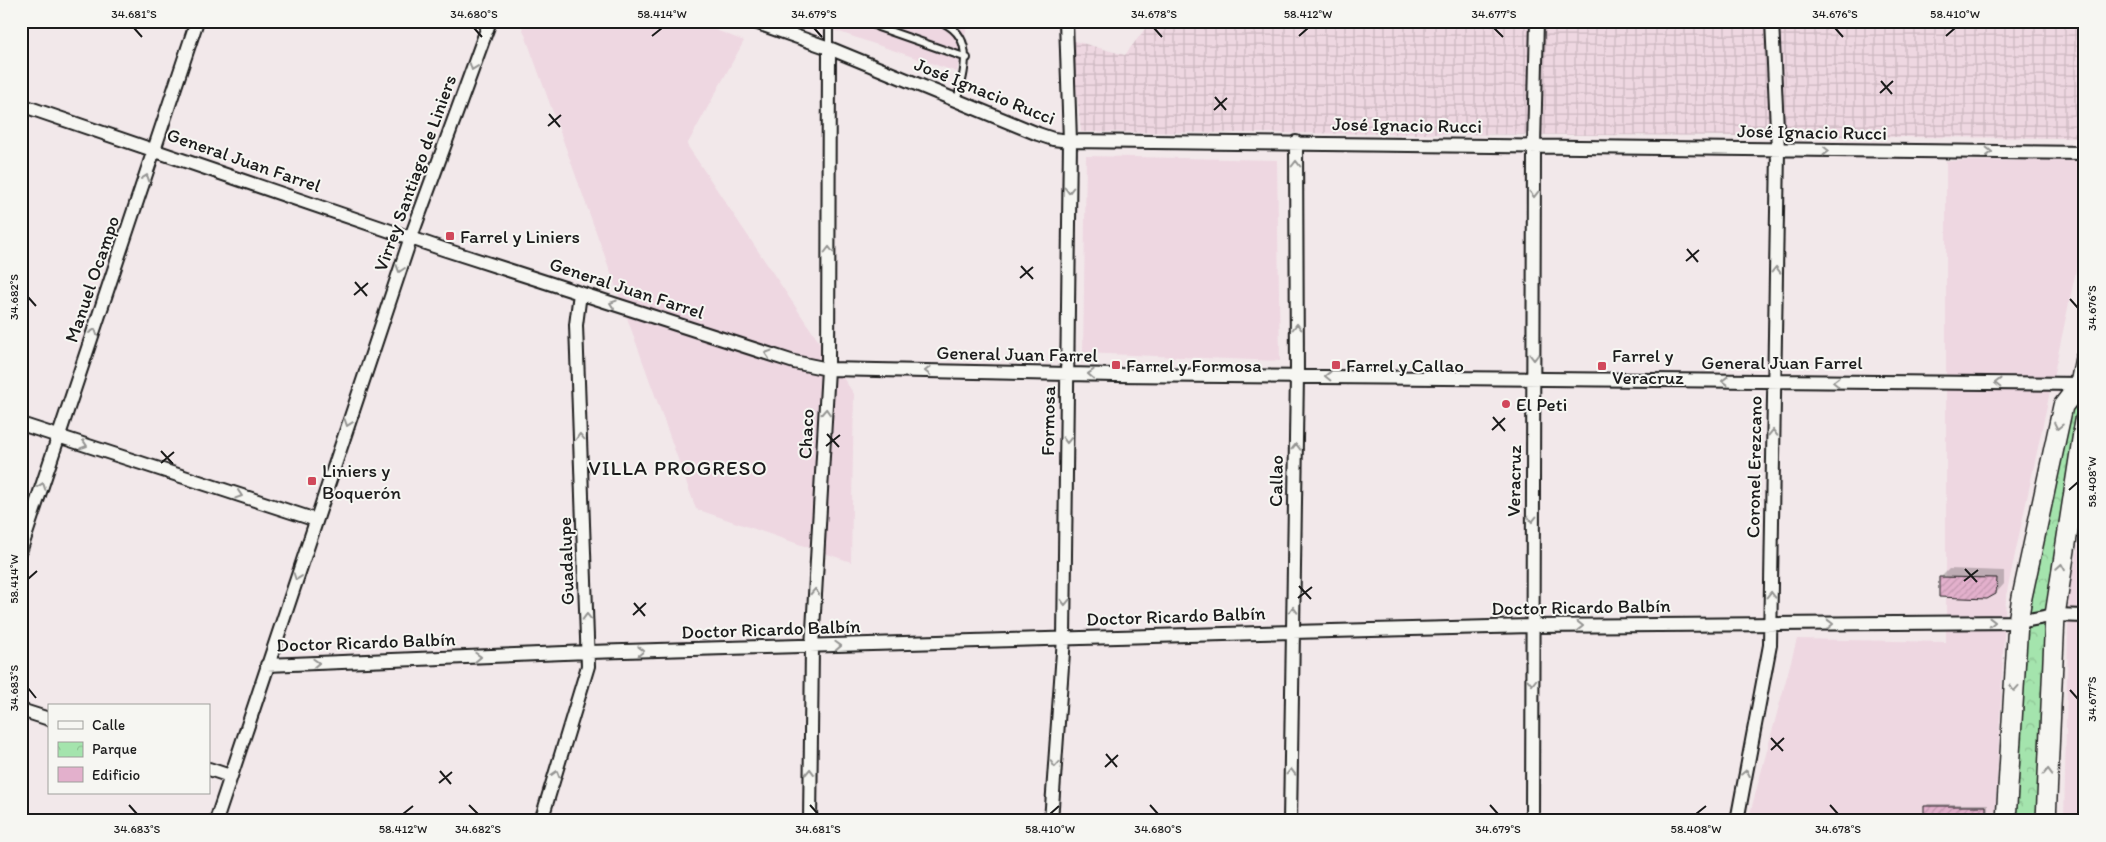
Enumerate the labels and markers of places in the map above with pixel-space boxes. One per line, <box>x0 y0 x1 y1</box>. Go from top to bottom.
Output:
place label: Farrel y Liniers <box>460 225 580 248</box>
marker: Farrel y Liniers <box>444 230 456 242</box>
place label: Farrel y Veracruz <box>1612 344 1684 389</box>
place label: Farrel y Formosa <box>1126 354 1262 377</box>
place label: Farrel y Callao <box>1346 354 1464 377</box>
marker: Farrel y Formosa <box>1110 359 1122 371</box>
marker: Farrel y Callao <box>1330 359 1342 371</box>
marker: Farrel y Veracruz <box>1596 360 1608 372</box>
place label: El Peti <box>1516 393 1567 416</box>
marker: El Peti <box>1500 398 1512 410</box>
place label: Liniers y Boquerón <box>322 459 401 504</box>
marker: Liniers y Boquerón <box>306 475 318 487</box>

